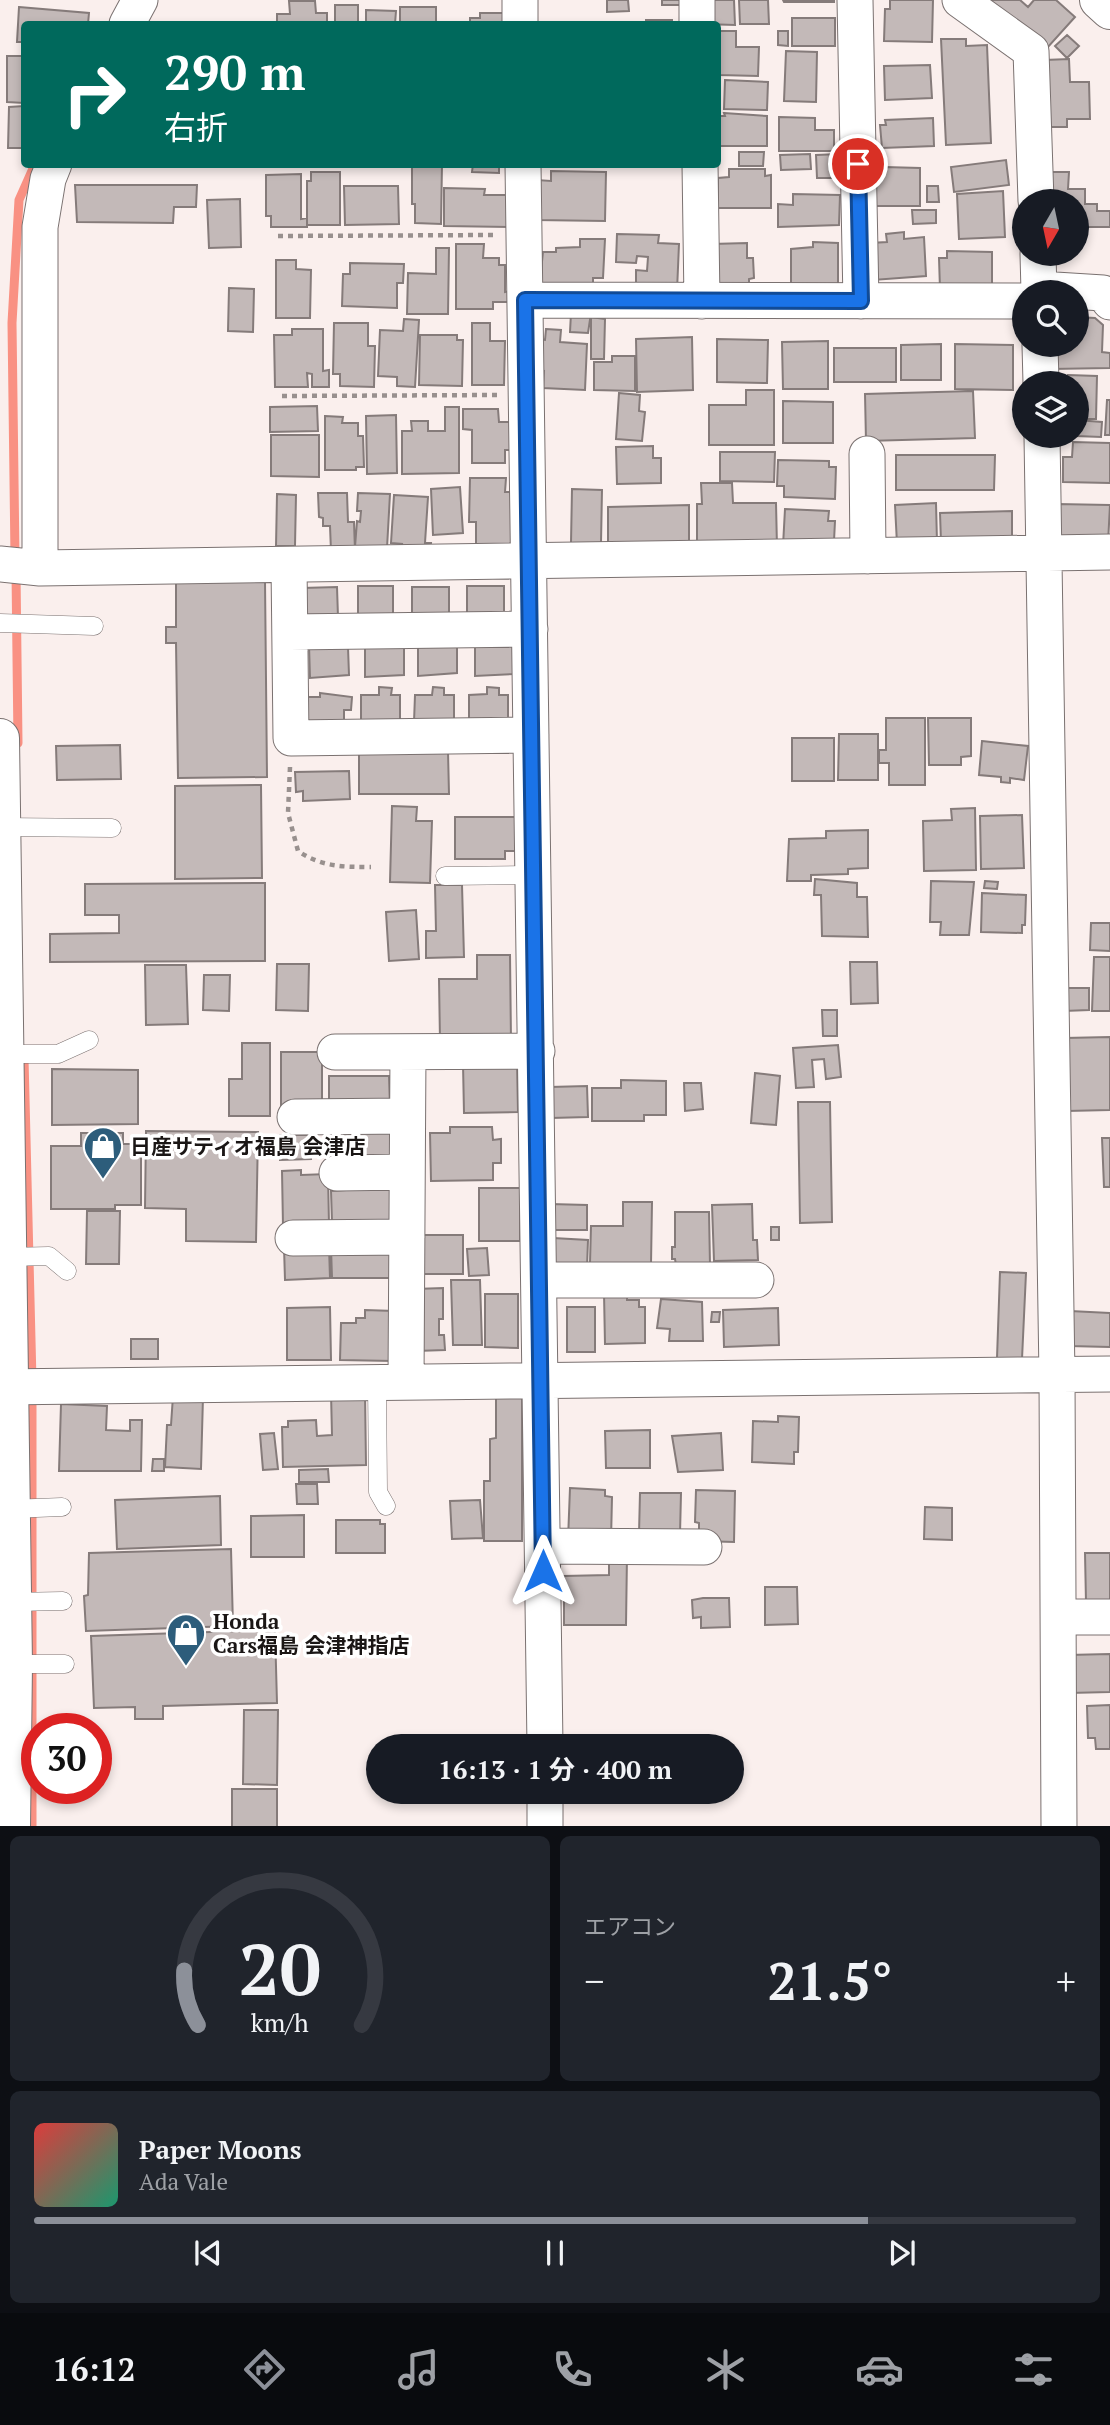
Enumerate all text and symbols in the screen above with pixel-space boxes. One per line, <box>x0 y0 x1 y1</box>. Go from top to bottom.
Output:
text: 290 m <box>164 39 306 104</box>
icon: right <box>49 49 140 140</box>
text: 右折 <box>164 106 228 148</box>
pin <box>828 134 888 194</box>
icon: arrive <box>839 145 877 183</box>
north arrow <box>1012 189 1088 266</box>
map controls <box>1012 189 1089 448</box>
button: search <box>1012 280 1089 357</box>
button: layers <box>1012 371 1089 448</box>
shop icon: 日産サティオ福島 会津店 <box>82 1125 124 1180</box>
place label: 日産サティオ福島 会津店 <box>130 1132 365 1160</box>
position arrow <box>506 1534 580 1608</box>
place label: Honda Cars福島 会津神指店 <box>213 1607 410 1659</box>
shop icon: Honda Cars福島 会津神指店 <box>165 1612 207 1667</box>
speed limit sign: 30 <box>21 1713 112 1804</box>
text: 16:13 · 1 分 · 400 m <box>438 1752 672 1786</box>
text: エアコン <box>584 1911 676 1942</box>
text: 20 <box>239 1919 321 2016</box>
text: 21.5° <box>767 1946 893 2015</box>
text: − <box>584 1956 604 2006</box>
text: + <box>1056 1956 1076 2006</box>
text: km/h <box>251 2005 309 2038</box>
text: Paper Moons <box>139 2132 302 2166</box>
text: Ada Vale <box>139 2166 228 2197</box>
icon: previous <box>189 2234 227 2272</box>
icon: pause <box>536 2234 574 2272</box>
icon: next <box>883 2234 921 2272</box>
icon: directions <box>240 2345 289 2394</box>
icon: music <box>394 2345 443 2394</box>
icon: phone <box>548 2345 597 2394</box>
icon: climate <box>701 2345 750 2394</box>
icon: car <box>855 2345 904 2394</box>
icon: filters <box>1009 2345 1058 2394</box>
text: 16:12 <box>52 2348 136 2390</box>

